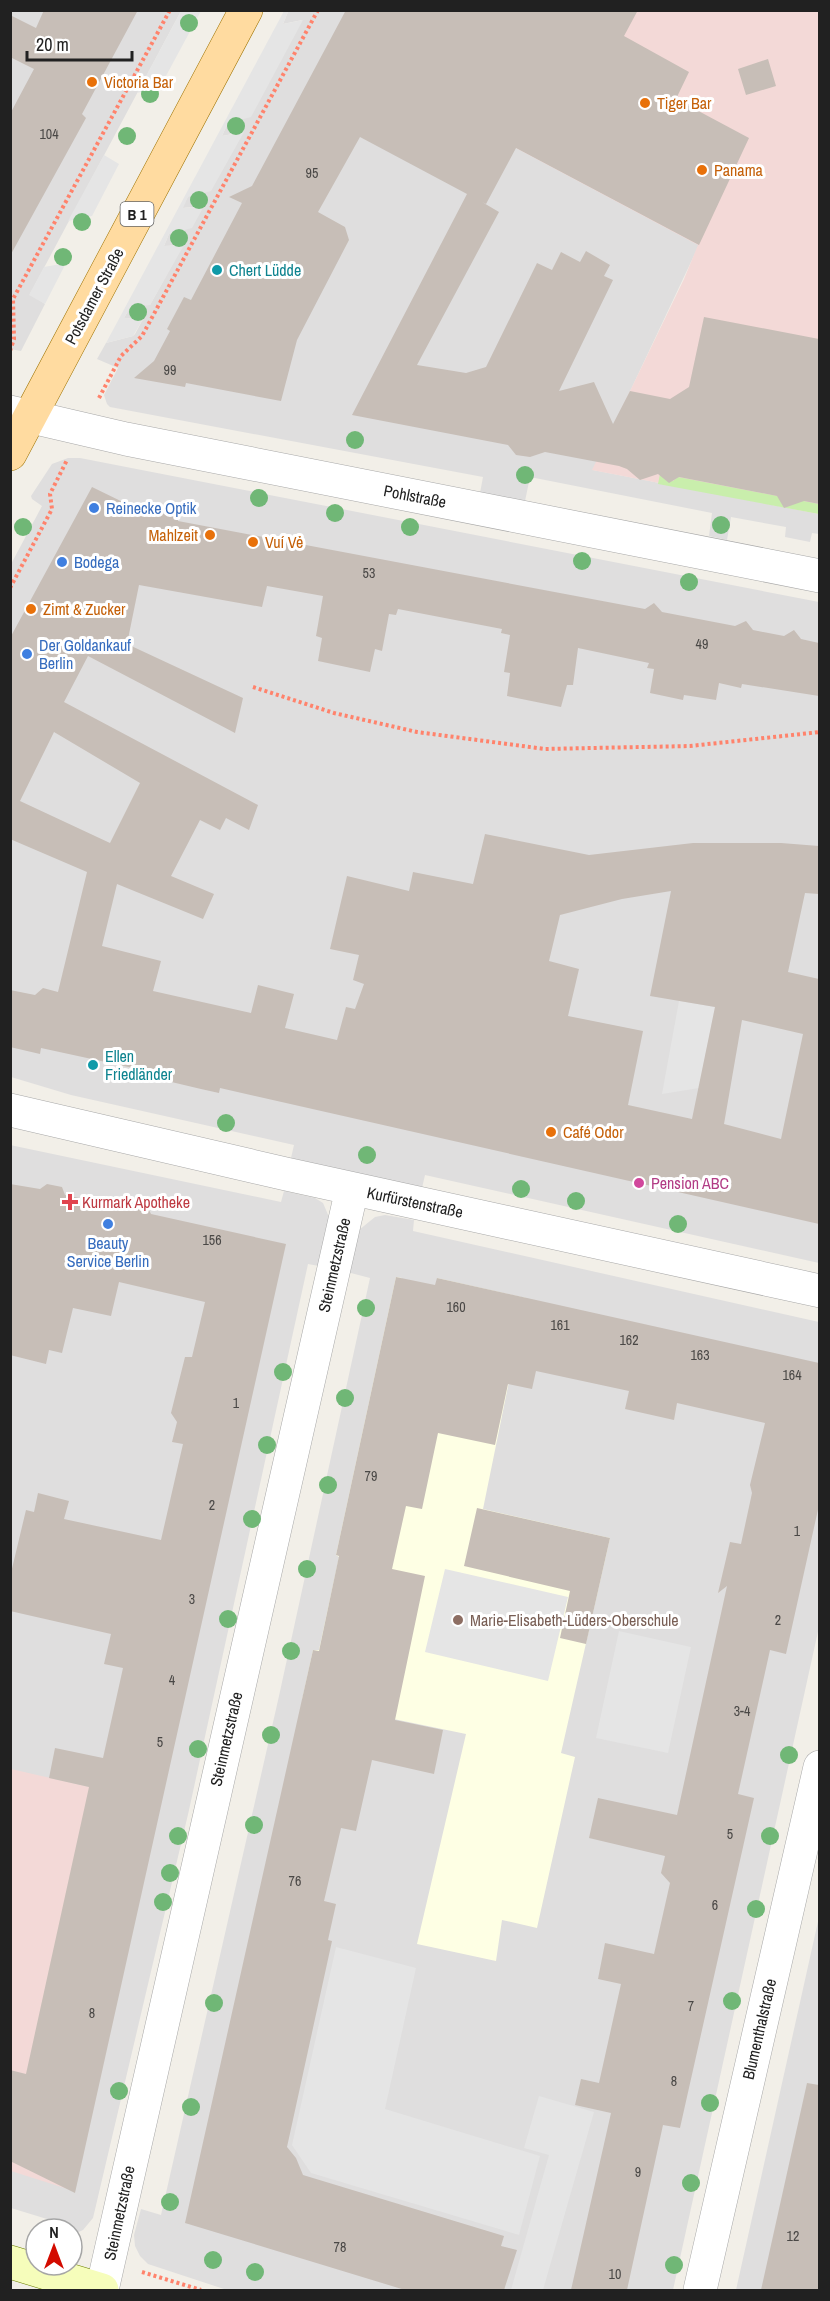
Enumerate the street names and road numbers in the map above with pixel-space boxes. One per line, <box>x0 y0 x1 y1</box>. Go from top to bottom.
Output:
road number: B 1 <box>120 202 154 226</box>
street label: Potsdamer Straße <box>59 244 129 348</box>
street label: Pohlstraße <box>382 479 448 513</box>
street label: Kurfürstenstraße <box>365 1181 465 1223</box>
street label: Steinmetzstraße <box>312 1216 356 1314</box>
street label: Steinmetzstraße <box>204 1690 248 1788</box>
street label: Blumenthalstraße <box>737 1976 781 2082</box>
street label: Steinmetzstraße <box>98 2164 140 2262</box>

